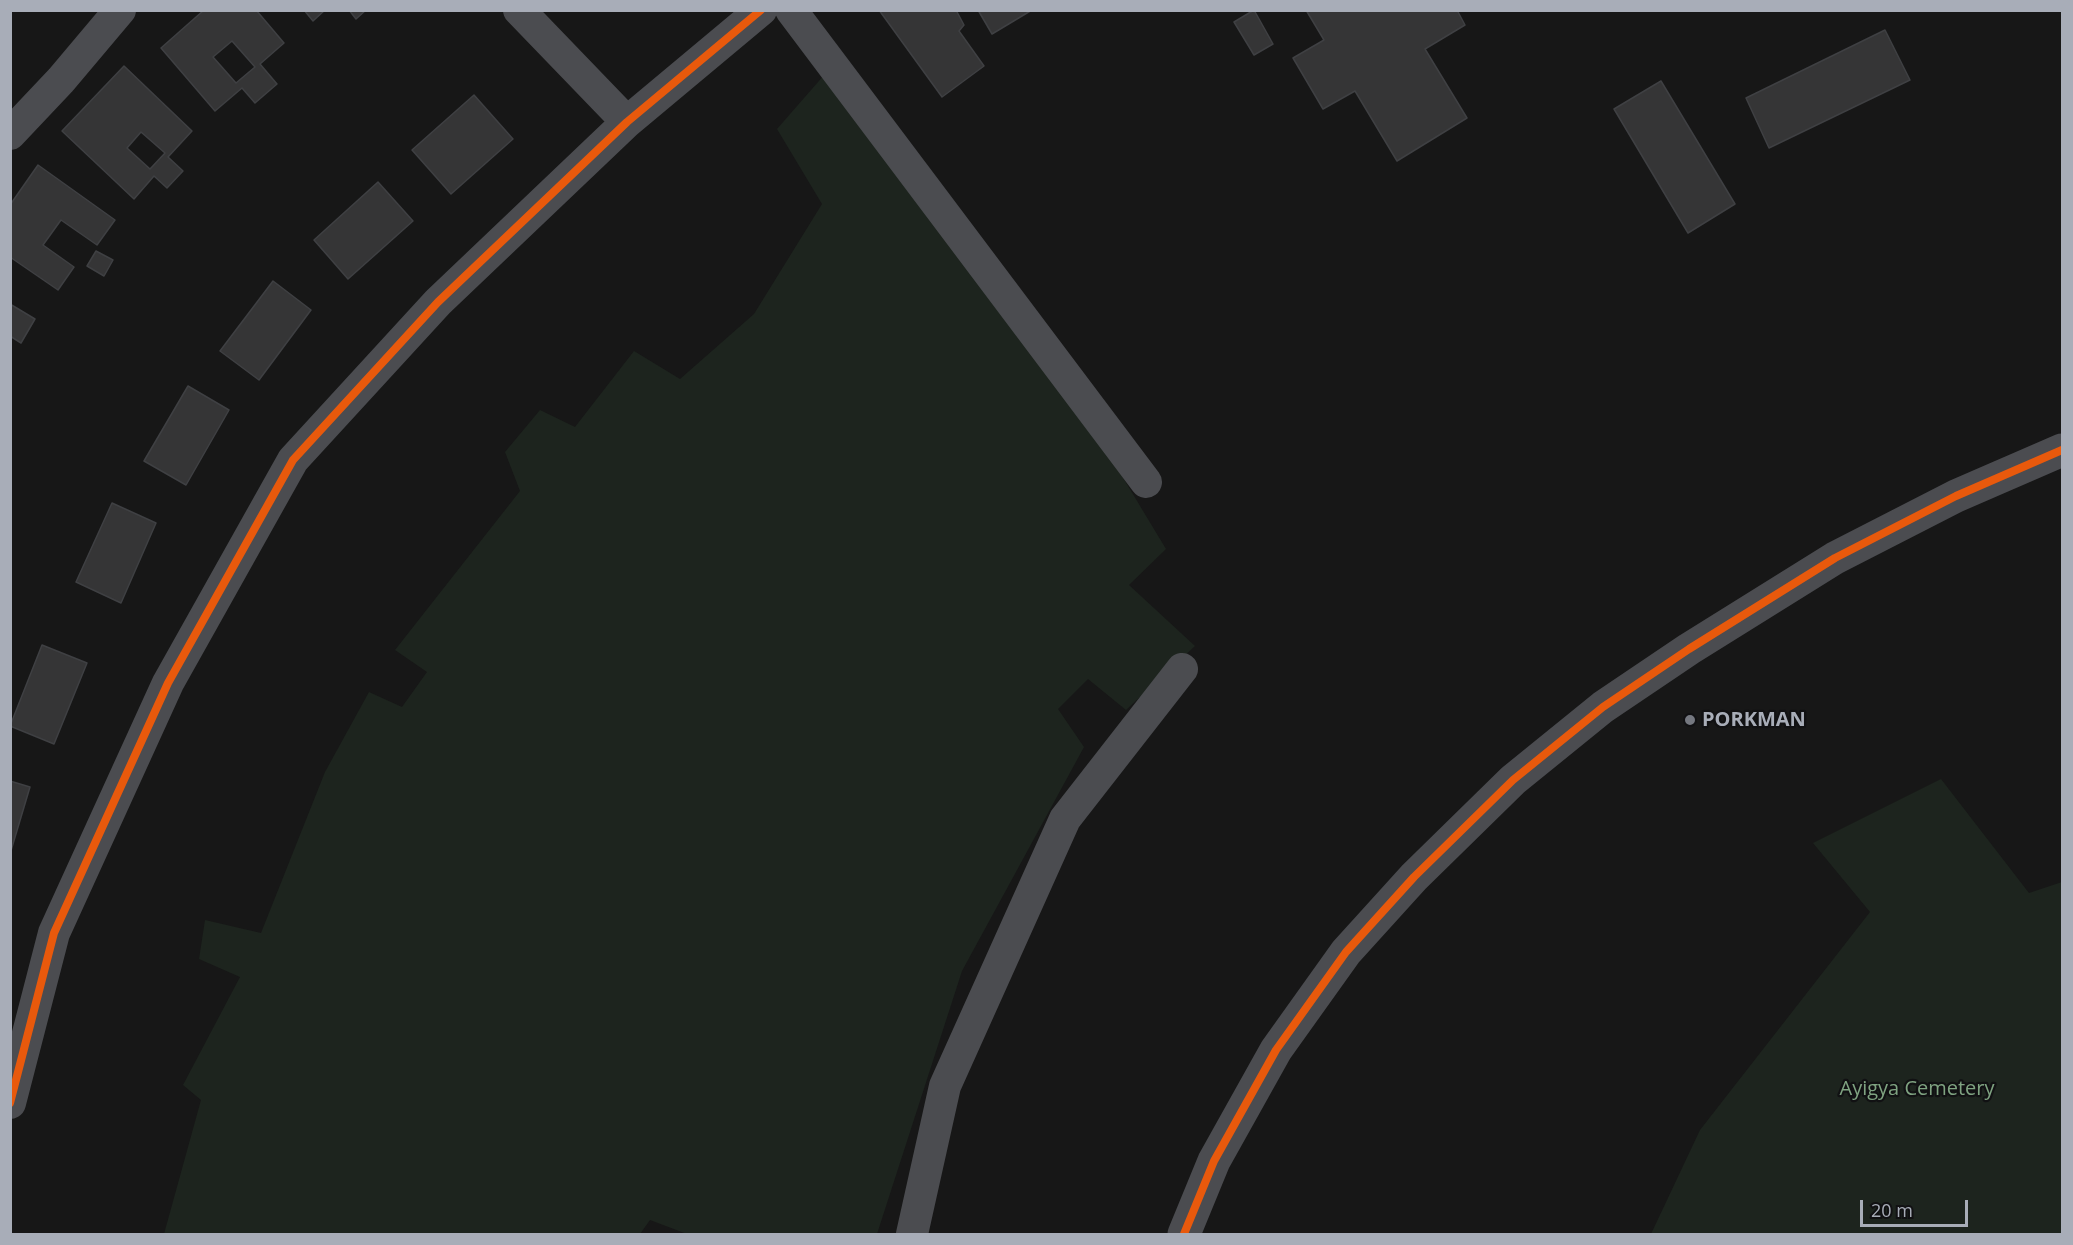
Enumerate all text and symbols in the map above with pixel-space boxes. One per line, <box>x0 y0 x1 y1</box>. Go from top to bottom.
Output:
place label: PORKMAN <box>1702 708 1806 732</box>
marker: PORKMAN <box>1683 713 1697 727</box>
park label: Ayigya Cemetery <box>1839 1077 1995 1101</box>
scale bar <box>1863 1188 1971 1226</box>
text: 20 m <box>1871 1198 1913 1222</box>

